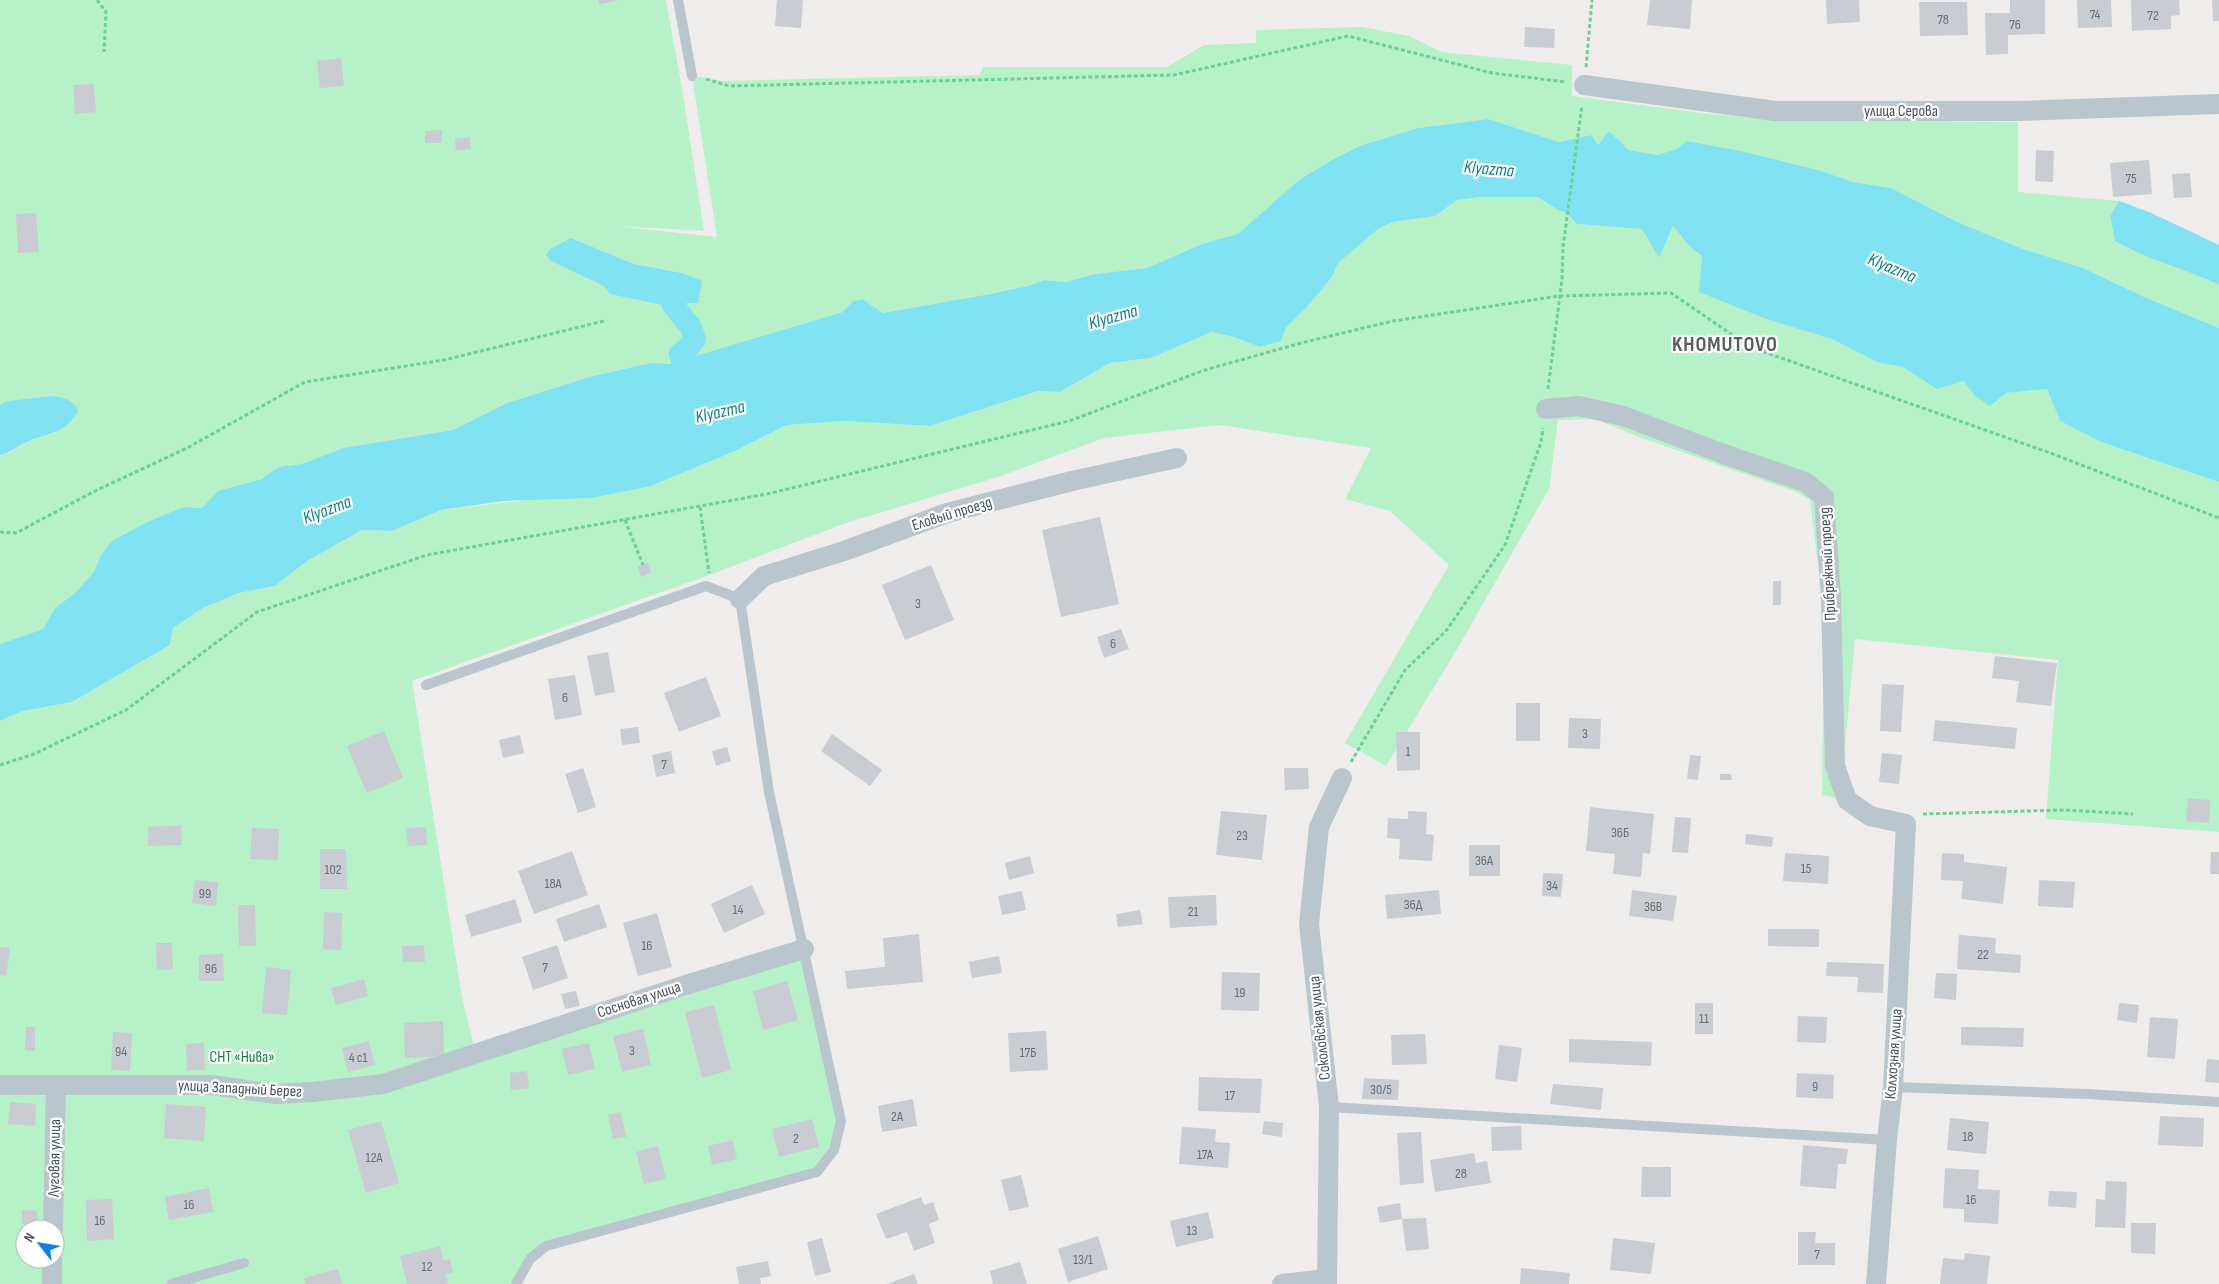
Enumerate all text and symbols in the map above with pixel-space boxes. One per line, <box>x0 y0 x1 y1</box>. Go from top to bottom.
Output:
house number: 74 <box>2090 6 2101 23</box>
house number: 72 <box>2147 7 2159 24</box>
house number: 78 <box>1937 11 1949 28</box>
house number: 76 <box>2009 16 2021 33</box>
street label: улица Серова <box>1864 102 1938 121</box>
water label: Klyazma <box>1463 156 1516 182</box>
house number: 75 <box>2125 170 2137 187</box>
water label: Klyazma <box>1865 249 1920 288</box>
water label: Klyazma <box>1086 300 1141 334</box>
district label: KHOMUTOVO <box>1672 332 1778 357</box>
water label: Klyazma <box>693 396 747 428</box>
water label: Klyazma <box>300 491 355 529</box>
street label: Еловый проезд <box>910 493 994 535</box>
street label: Прибрежный проезд <box>1816 507 1840 621</box>
house number: 3 <box>915 595 921 612</box>
house number: 6 <box>1110 635 1116 652</box>
house number: 6 <box>562 689 568 706</box>
house number: 3 <box>1582 725 1588 742</box>
house number: 1 <box>1406 743 1411 760</box>
house number: 7 <box>661 756 667 773</box>
house number: 36Б <box>1611 824 1629 841</box>
house number: 23 <box>1236 827 1248 844</box>
house number: 36А <box>1475 852 1494 869</box>
house number: 15 <box>1801 860 1812 877</box>
house number: 102 <box>325 861 342 878</box>
house number: 18А <box>544 875 563 892</box>
house number: 34 <box>1546 877 1558 894</box>
house number: 99 <box>199 885 211 902</box>
house number: 36Д <box>1404 896 1423 913</box>
house number: 36В <box>1644 898 1662 915</box>
house number: 14 <box>733 901 744 918</box>
house number: 21 <box>1188 903 1198 920</box>
house number: 16 <box>641 937 653 954</box>
house number: 22 <box>1977 946 1989 963</box>
house number: 7 <box>542 959 548 976</box>
house number: 96 <box>205 960 217 977</box>
street label: Соколовская улица <box>1305 975 1335 1081</box>
street label: Сосновая улица <box>595 978 683 1022</box>
house number: 19 <box>1234 984 1246 1001</box>
street label: Колхозная улица <box>1881 1008 1907 1100</box>
house number: 11 <box>1699 1010 1709 1027</box>
house number: 3 <box>629 1042 635 1059</box>
house number: 94 <box>115 1043 127 1060</box>
house number: 17Б <box>1020 1044 1036 1061</box>
park label: СНТ «Нива» <box>209 1048 275 1067</box>
house number: 4 с1 <box>349 1049 367 1066</box>
street label: улица Западный Берег <box>178 1076 303 1102</box>
house number: 9 <box>1812 1078 1818 1095</box>
house number: 30/5 <box>1370 1081 1392 1098</box>
house number: 17 <box>1225 1087 1236 1104</box>
house number: 2А <box>891 1108 904 1125</box>
street label: Луговая улица <box>45 1119 65 1198</box>
house number: 18 <box>1962 1128 1974 1145</box>
house number: 2 <box>793 1130 799 1147</box>
house number: 17А <box>1197 1146 1214 1163</box>
house number: 12А <box>366 1149 383 1166</box>
house number: 28 <box>1455 1165 1467 1182</box>
house number: 16 <box>1965 1191 1977 1208</box>
house number: 16 <box>183 1196 195 1213</box>
house number: 16 <box>94 1212 106 1229</box>
north arrow <box>15 1219 65 1269</box>
house number: 13 <box>1187 1222 1198 1239</box>
text: N <box>20 1230 38 1245</box>
house number: 7 <box>1814 1246 1820 1263</box>
house number: 13/1 <box>1073 1251 1093 1268</box>
house number: 12 <box>422 1258 433 1275</box>

